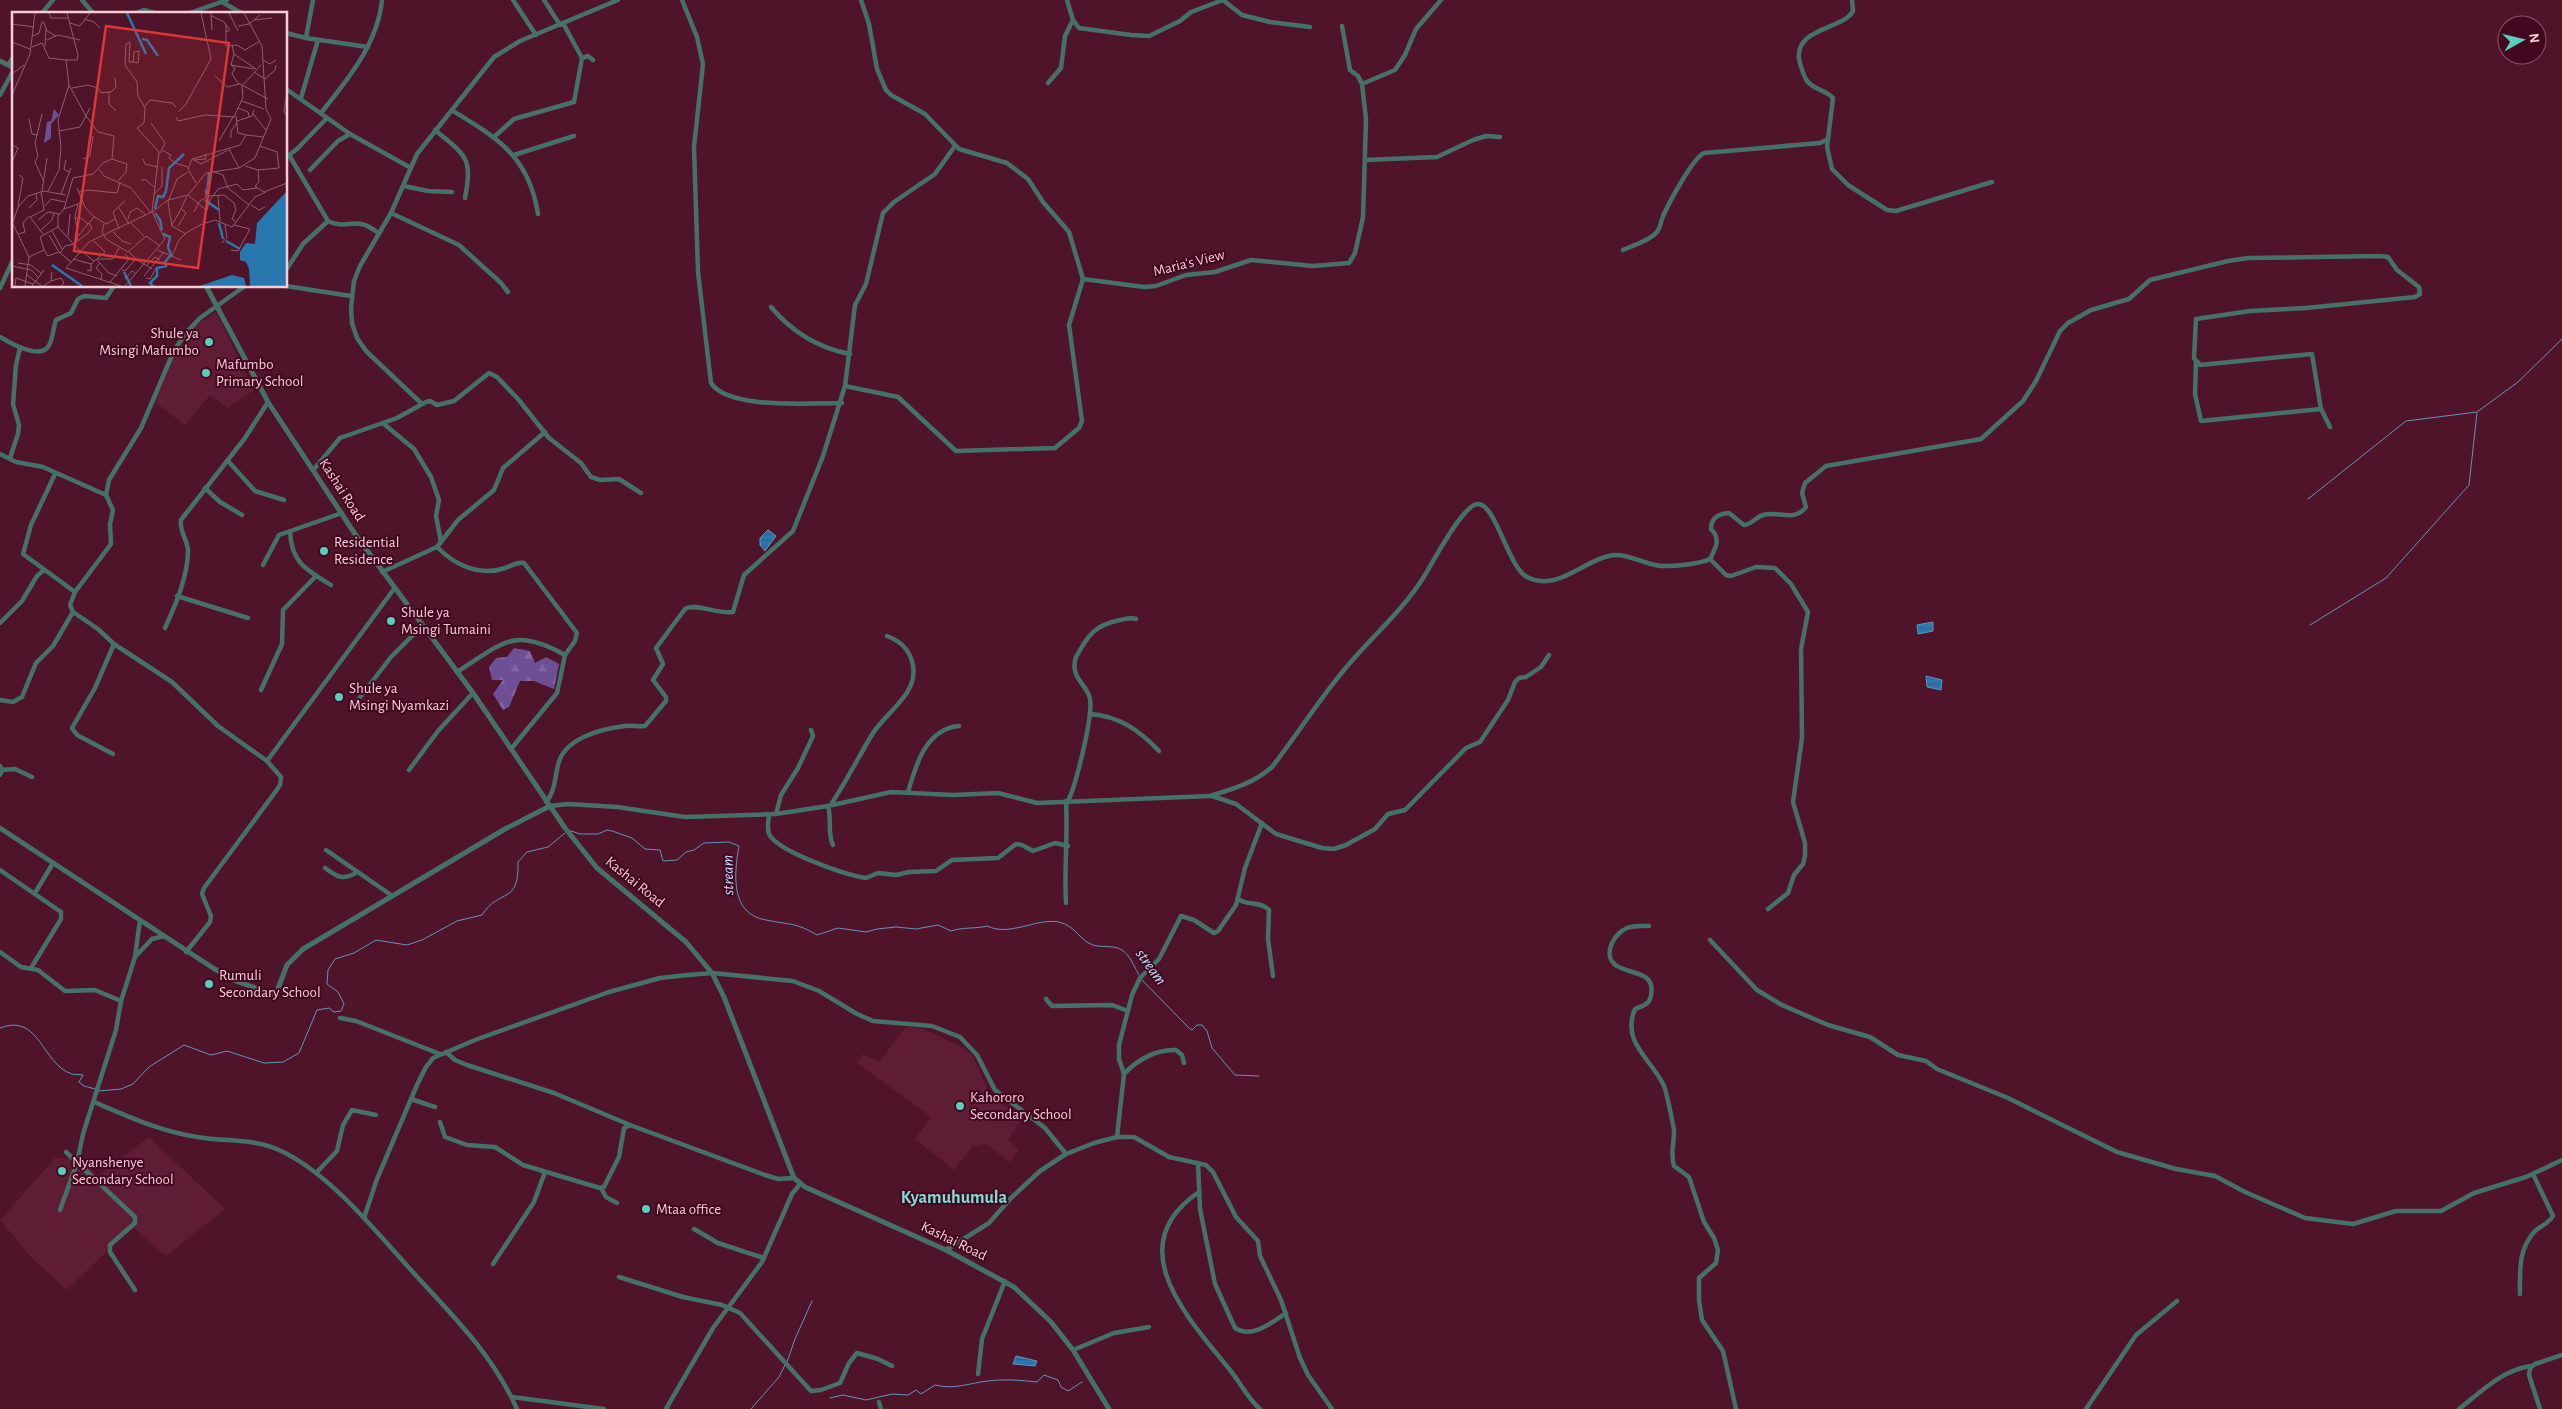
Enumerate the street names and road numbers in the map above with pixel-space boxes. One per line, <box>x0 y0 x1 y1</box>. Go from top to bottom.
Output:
street label: Maria's View <box>1152 247 1226 279</box>
street label: Kashai Road <box>316 456 368 524</box>
street label: Kashai Road <box>603 854 668 910</box>
street label: Kashai Road <box>919 1219 989 1263</box>

